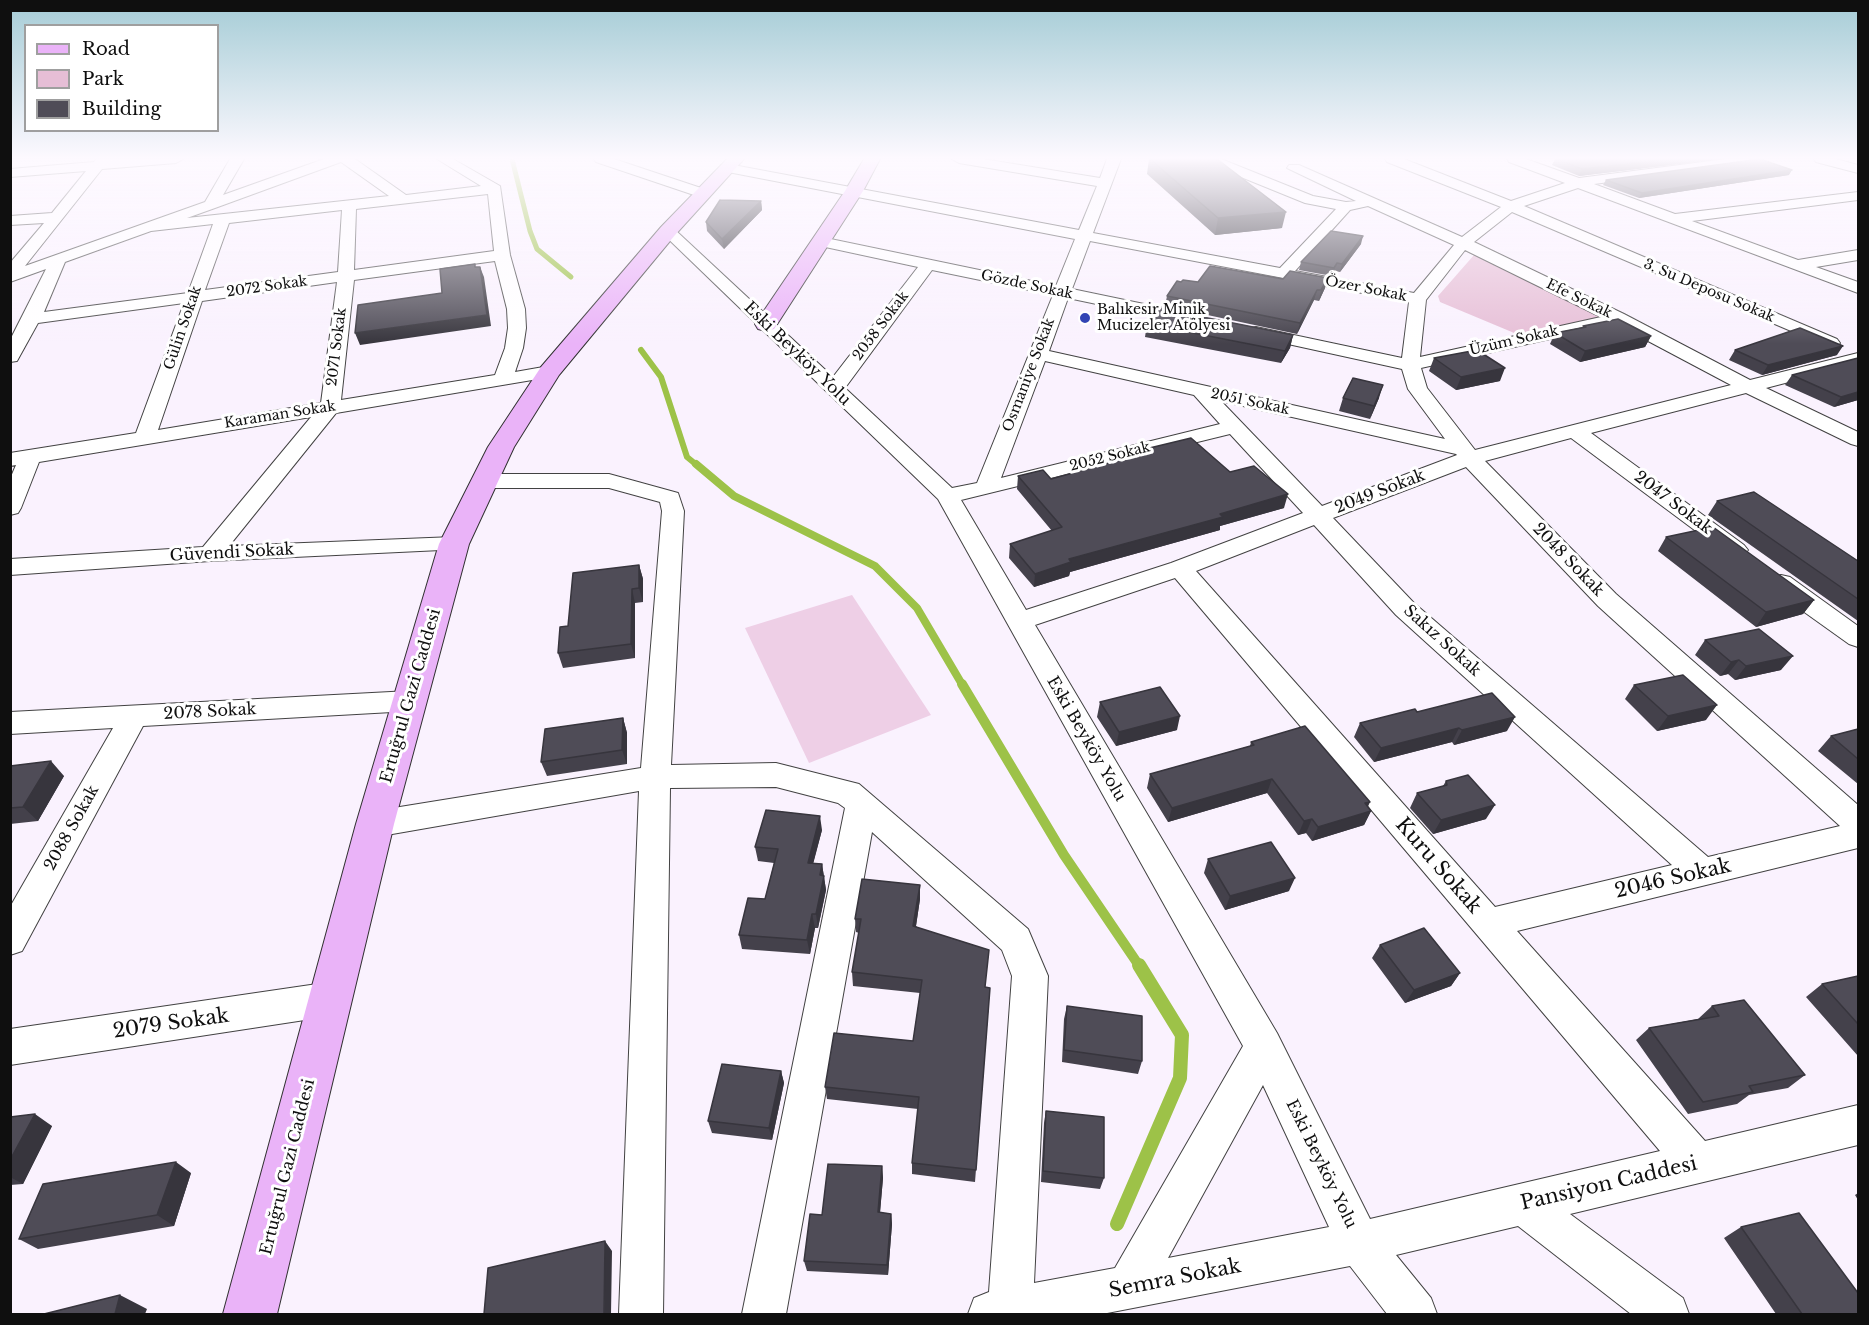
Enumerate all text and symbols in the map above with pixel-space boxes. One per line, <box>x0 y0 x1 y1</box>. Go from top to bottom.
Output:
legend <box>24 24 219 132</box>
text: Road <box>82 38 130 60</box>
text: Park <box>82 68 124 90</box>
text: Building <box>82 98 161 120</box>
street label: 3. Su Deposu Sokak <box>1641 256 1777 326</box>
street label: Gözde Sokak <box>979 267 1075 303</box>
street label: 2072 Sokak <box>225 273 309 301</box>
street label: Özer Sokak <box>1324 273 1408 305</box>
street label: Efe Sokak <box>1543 276 1615 322</box>
street label: Gülin Sokak <box>161 284 205 372</box>
street label: 2058 Sokak <box>850 288 912 364</box>
street label: Eski Beyköy Yolu <box>740 298 854 410</box>
place label: Balıkesir Minik Mucizeler Atölyesi <box>1097 302 1230 334</box>
street label: 2071 Sokak <box>324 307 350 387</box>
marker: Balıkesir Minik Mucizeler Atölyesi <box>1078 311 1092 325</box>
street label: Osmaniye Sokak <box>1000 316 1058 434</box>
street label: Üzüm Sokak <box>1468 323 1560 359</box>
street label: 2051 Sokak <box>1209 385 1291 419</box>
street label: Karaman Sokak <box>223 398 337 432</box>
street label: 2052 Sokak <box>1068 439 1152 475</box>
street label: 2049 Sokak <box>1332 466 1428 518</box>
street label: 2047 Sokak <box>1630 467 1716 539</box>
street label: 2048 Sokak <box>1528 519 1608 601</box>
street label: Güvendi Sokak <box>169 540 295 566</box>
street label: Sakız Sokak <box>1399 601 1485 681</box>
street label: Ertuğrul Gazi Caddesi <box>377 607 445 785</box>
street label: Eski Beyköy Yolu <box>1042 673 1130 805</box>
street label: 2078 Sokak <box>163 700 257 724</box>
street label: 2088 Sokak <box>41 782 103 874</box>
street label: Kuru Sokak <box>1390 813 1486 919</box>
street label: 2046 Sokak <box>1613 854 1733 904</box>
street label: 2079 Sokak <box>111 1004 231 1044</box>
street label: Ertuğrul Gazi Caddesi <box>257 1077 319 1257</box>
street label: Eski Beyköy Yolu <box>1281 1096 1361 1232</box>
street label: Pansiyon Caddesi <box>1518 1152 1700 1216</box>
street label: Semra Sokak <box>1107 1254 1243 1304</box>

